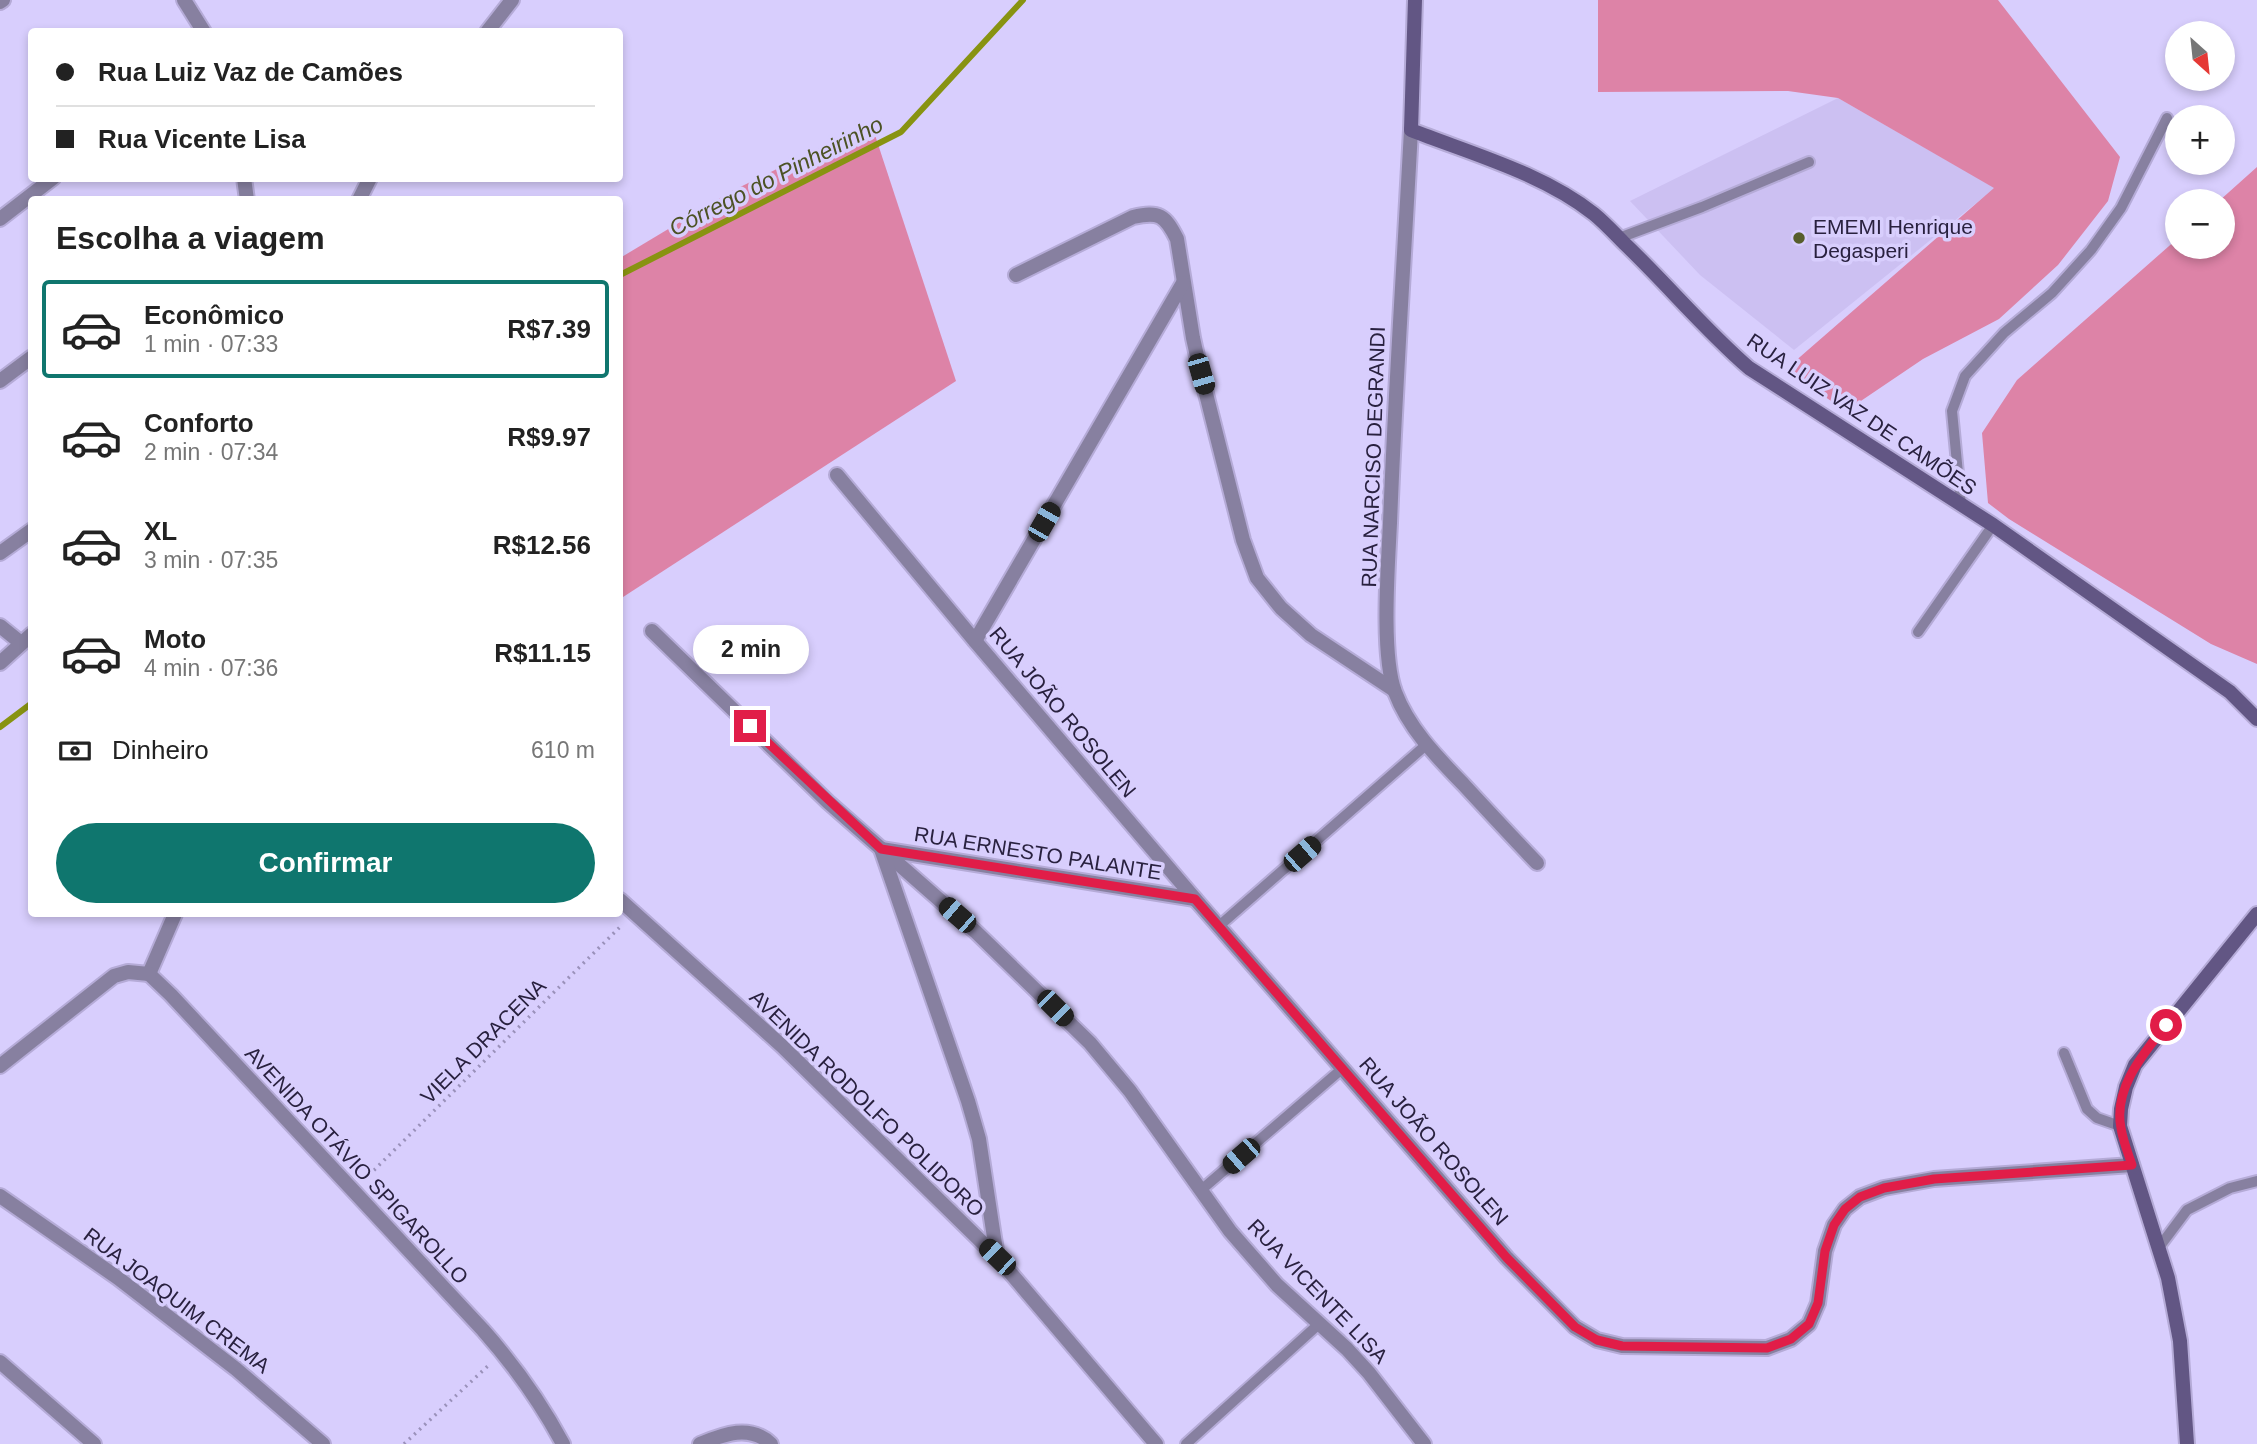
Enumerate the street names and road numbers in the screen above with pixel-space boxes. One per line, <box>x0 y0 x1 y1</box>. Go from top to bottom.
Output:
street label: RUA NARCISO DEGRANDI <box>1357 326 1389 588</box>
street label: RUA LUIZ VAZ DE CAMÕES <box>1743 329 1981 499</box>
street label: RUA JOÃO ROSOLEN <box>985 622 1141 802</box>
street label: RUA ERNESTO PALANTE <box>913 822 1163 884</box>
street label: VIELA DRACENA <box>416 974 550 1108</box>
street label: AVENIDA RODOLFO POLIDORO <box>745 985 989 1221</box>
street label: AVENIDA OTÁVIO SPIGAROLLO <box>241 1042 473 1288</box>
street label: RUA JOÃO ROSOLEN <box>1355 1052 1513 1230</box>
street label: RUA VICENTE LISA <box>1243 1214 1393 1368</box>
street label: RUA JOAQUIM CREMA <box>80 1223 274 1377</box>

